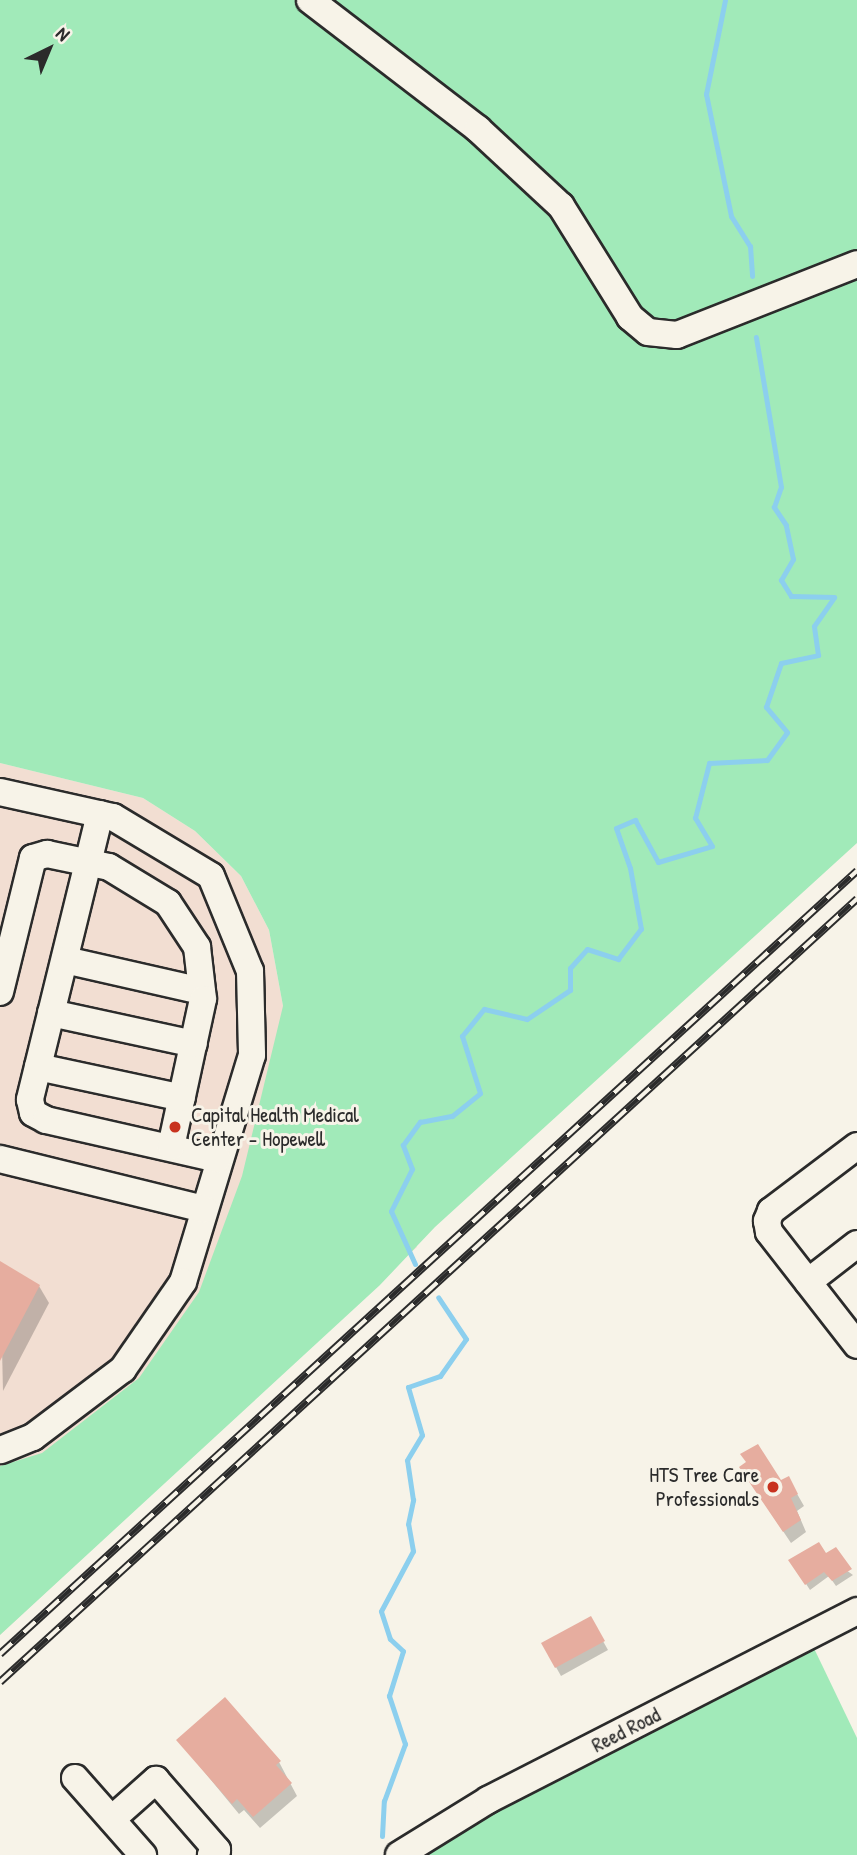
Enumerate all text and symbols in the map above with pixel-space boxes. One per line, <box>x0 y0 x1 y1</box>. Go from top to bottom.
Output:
north arrow <box>14 14 84 84</box>
text: N <box>51 21 76 47</box>
place label: Capital Health Medical Center - Hopewell <box>191 1102 359 1152</box>
marker: Capital Health Medical Center - Hopewell <box>165 1117 185 1137</box>
place label: HTS Tree Care Professionals <box>649 1462 759 1512</box>
marker: HTS Tree Care Professionals <box>765 1479 781 1495</box>
street label: Reed Road <box>587 1702 665 1758</box>

